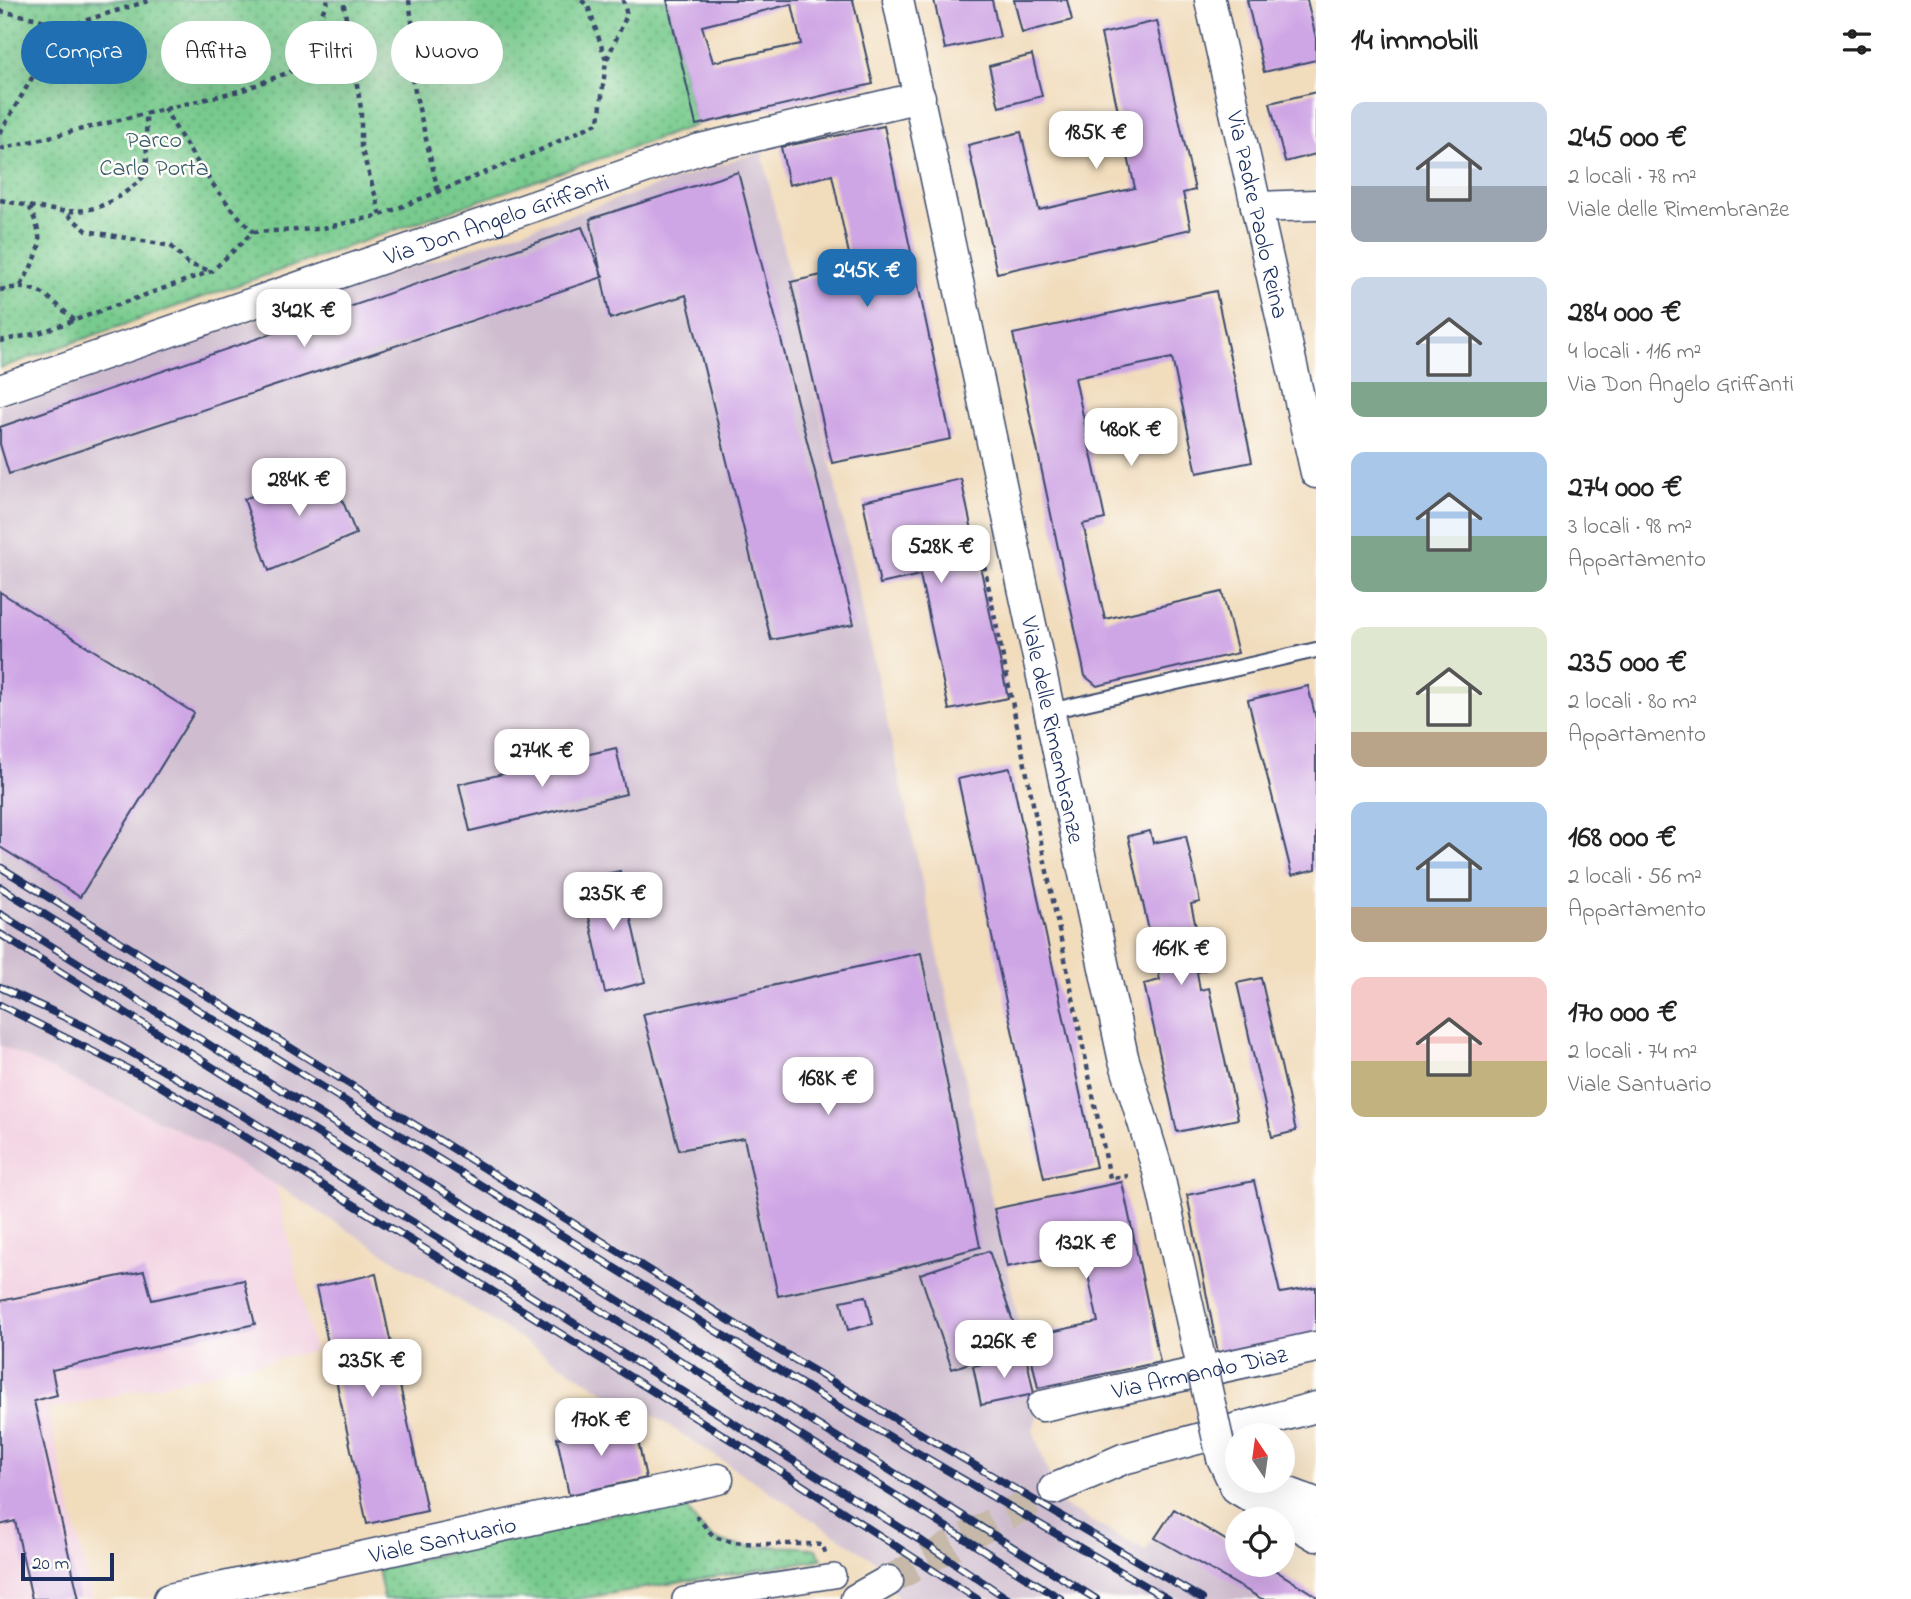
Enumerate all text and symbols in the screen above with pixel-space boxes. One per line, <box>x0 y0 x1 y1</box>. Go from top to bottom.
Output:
text: 14 immobili <box>1351 20 1479 64</box>
chip: Compra <box>21 21 147 84</box>
chip: Affitta <box>161 21 271 84</box>
chip: Filtri <box>285 21 377 84</box>
chip: Nuovo <box>391 21 503 84</box>
icon: filters <box>1838 23 1876 61</box>
street label: Via Padre Paolo Reina <box>1215 107 1296 322</box>
pin: 185K € <box>1039 111 1153 171</box>
text: 185K € <box>1065 117 1127 150</box>
text: 245 000 € <box>1568 117 1687 161</box>
park label: Parco Carlo Porta <box>99 124 209 187</box>
icon: home <box>1407 130 1491 214</box>
text: 2 locali · 78 m² <box>1568 161 1697 194</box>
street label: Via Don Angelo Griffanti <box>379 167 614 277</box>
text: Viale delle Rimembranze <box>1568 194 1789 227</box>
pin: 245K € <box>810 250 924 309</box>
text: 245K € <box>834 255 901 288</box>
pin: 342K € <box>247 290 361 349</box>
text: 284 000 € <box>1568 292 1681 336</box>
text: 342K € <box>272 295 336 328</box>
icon: home <box>1407 305 1491 389</box>
text: 4 locali · 116 m² <box>1568 336 1701 369</box>
text: Via Don Angelo Griffanti <box>1568 369 1794 402</box>
pin: 480K € <box>1074 408 1188 468</box>
text: 480K € <box>1101 414 1161 447</box>
pin: 284K € <box>242 458 356 518</box>
text: 284K € <box>268 464 330 497</box>
text: 274 000 € <box>1568 467 1682 511</box>
icon: home <box>1407 480 1491 564</box>
text: 3 locali · 98 m² <box>1568 511 1692 544</box>
pin: 528K € <box>884 526 998 585</box>
text: 528K € <box>908 531 974 564</box>
text: Appartamento <box>1568 544 1706 577</box>
street label: Viale delle Rimembranze <box>1009 613 1092 847</box>
text: 235 000 € <box>1568 642 1687 686</box>
icon: home <box>1407 655 1491 739</box>
text: 2 locali · 80 m² <box>1568 686 1697 719</box>
text: Appartamento <box>1568 719 1706 752</box>
pin: 274K € <box>485 730 599 789</box>
text: 274K € <box>510 735 574 768</box>
text: 168 000 € <box>1568 817 1677 861</box>
icon: home <box>1407 830 1491 914</box>
text: 2 locali · 56 m² <box>1568 861 1702 894</box>
pin: 235K € <box>556 872 670 932</box>
text: 235K € <box>579 878 647 911</box>
text: Appartamento <box>1568 894 1706 927</box>
pin: 161K € <box>1124 928 1238 987</box>
text: 161K € <box>1152 933 1210 966</box>
text: 170 000 € <box>1568 992 1678 1036</box>
icon: home <box>1407 1005 1491 1089</box>
text: 2 locali · 74 m² <box>1568 1036 1697 1069</box>
pin: 168K € <box>771 1058 885 1117</box>
text: 168K € <box>799 1063 858 1096</box>
text: Viale Santuario <box>1568 1069 1711 1102</box>
pin: 132K € <box>1029 1222 1143 1281</box>
text: 132K € <box>1055 1227 1117 1260</box>
pin: 226K € <box>947 1320 1061 1380</box>
text: 226K € <box>971 1326 1037 1359</box>
street label: Via Armando Diaz <box>1108 1338 1292 1411</box>
pin: 235K € <box>315 1340 429 1399</box>
text: 235K € <box>338 1345 406 1378</box>
pin: 170K € <box>544 1398 658 1458</box>
text: 170K € <box>571 1404 631 1437</box>
north arrow <box>1225 1423 1295 1493</box>
map controls <box>1225 1423 1295 1577</box>
button: locate <box>1225 1507 1295 1577</box>
street label: Viale Santuario <box>365 1509 520 1575</box>
scale bar <box>21 1550 114 1582</box>
text: 20 m <box>32 1551 69 1578</box>

